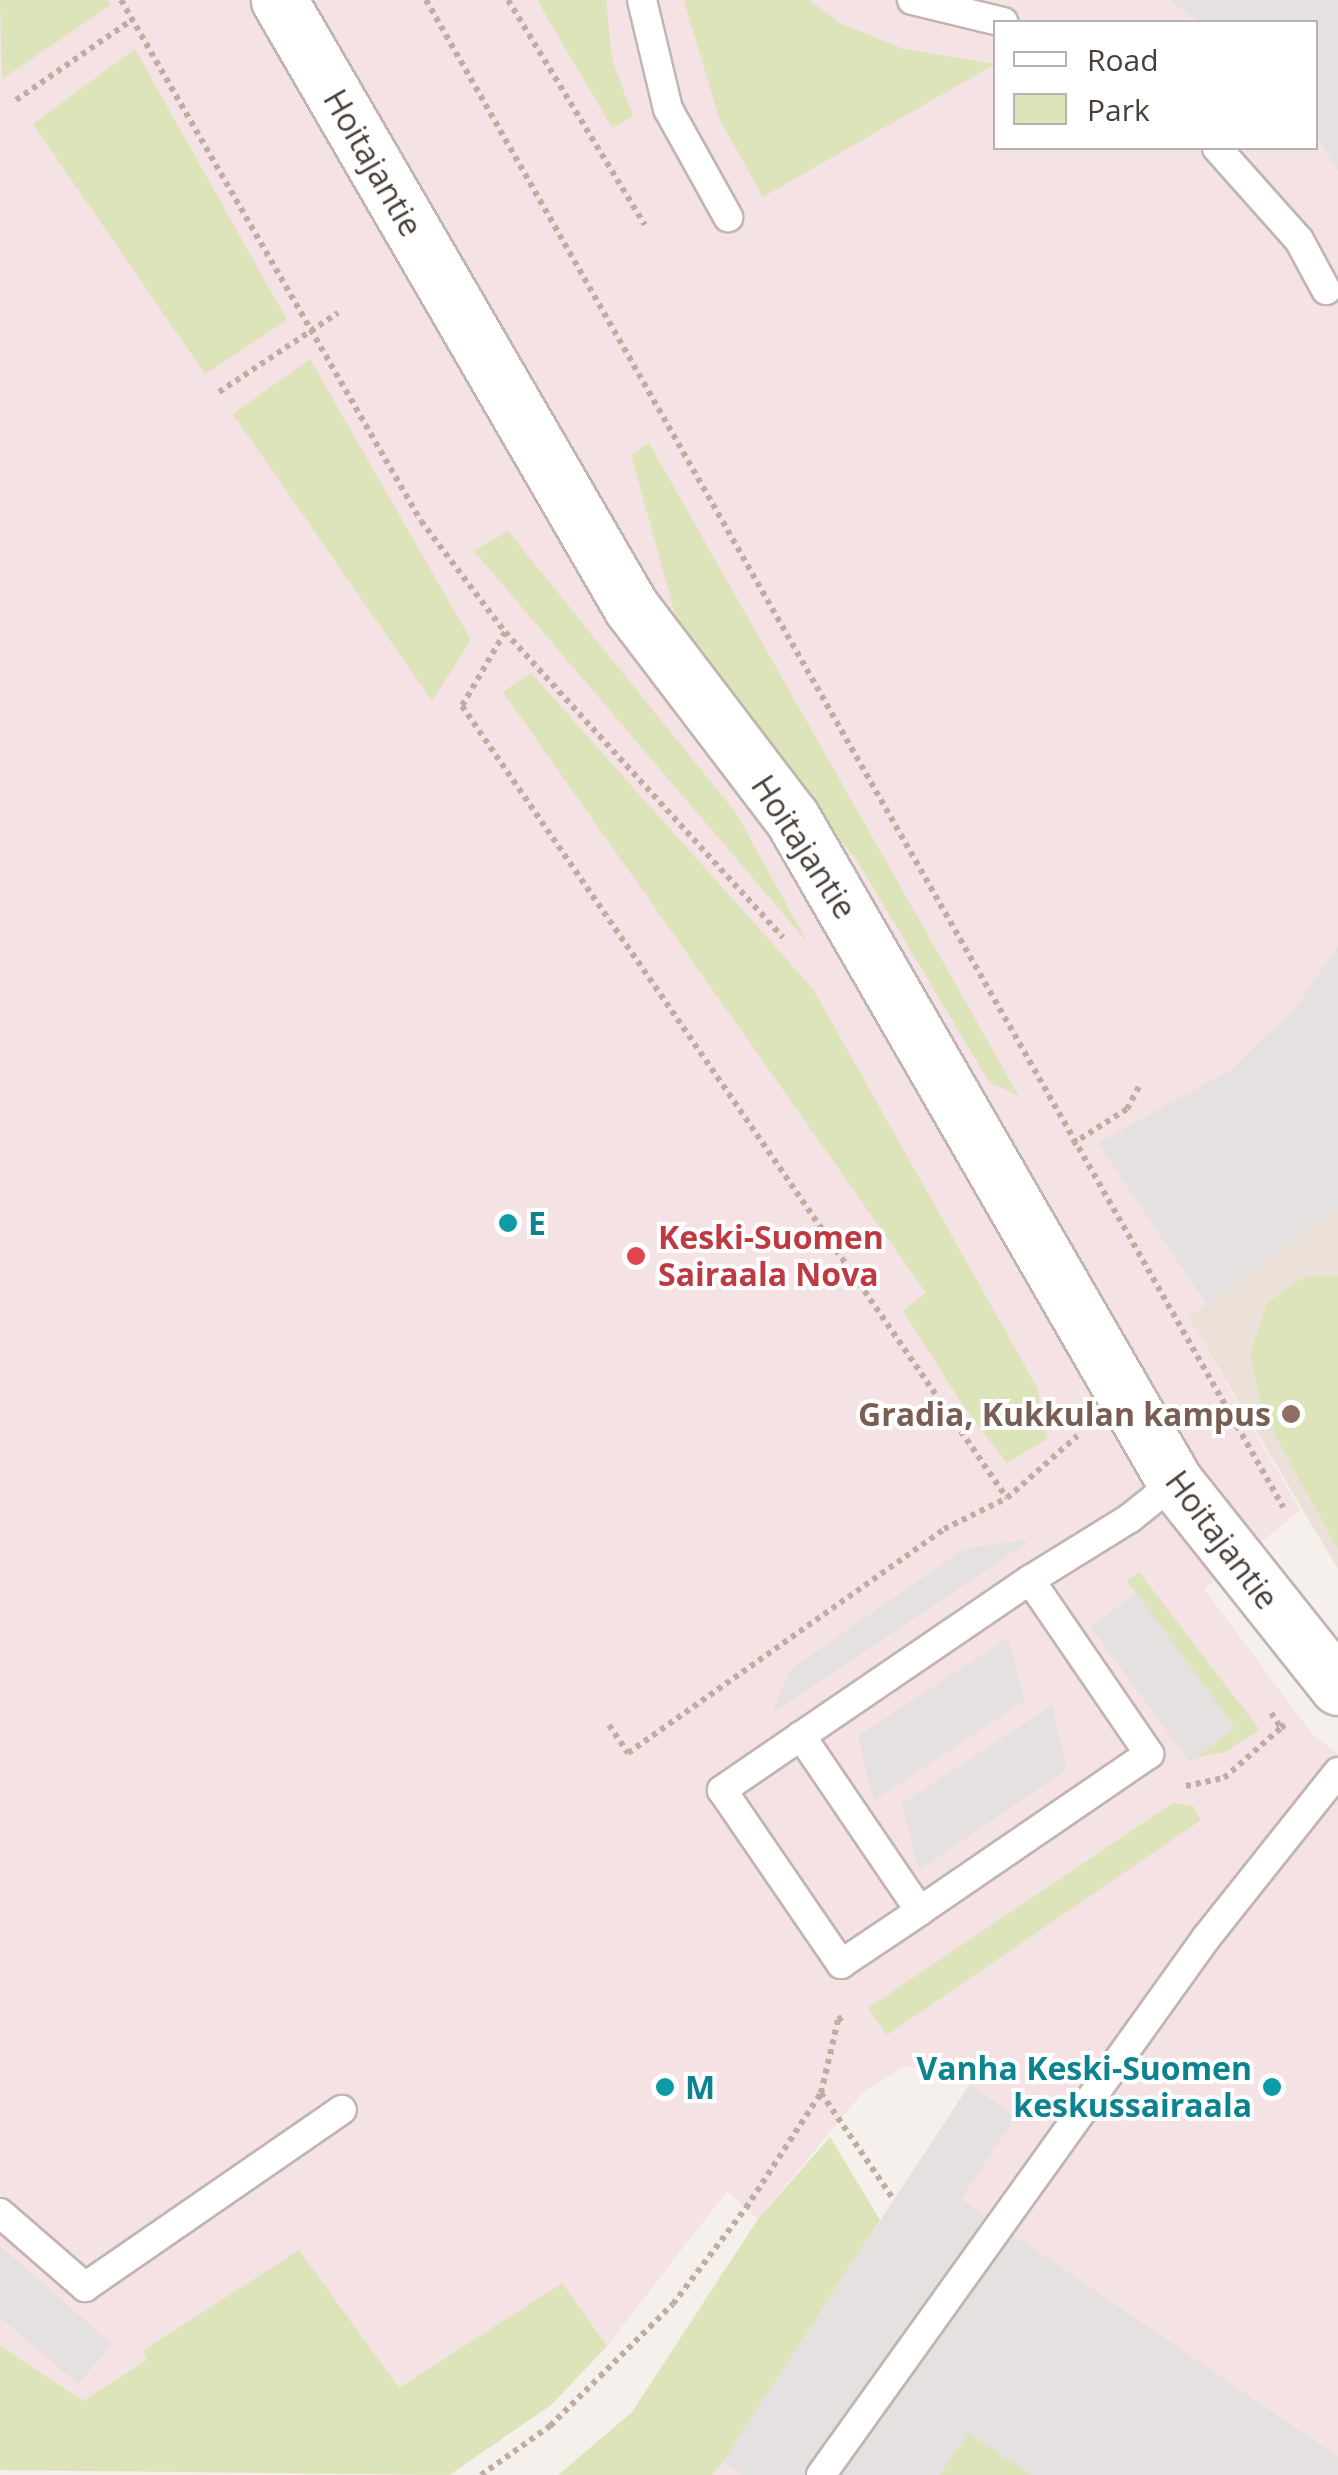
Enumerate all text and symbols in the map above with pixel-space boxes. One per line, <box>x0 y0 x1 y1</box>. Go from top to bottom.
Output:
legend <box>993 20 1318 150</box>
text: Road <box>1087 39 1159 80</box>
street label: Hoitajantie <box>316 83 430 243</box>
text: Park <box>1087 89 1150 130</box>
street label: Hoitajantie <box>743 768 865 926</box>
place label: E <box>528 1204 546 1242</box>
marker: E <box>497 1212 519 1234</box>
place label: Keski-Suomen Sairaala Nova <box>658 1219 884 1294</box>
marker: Keski-Suomen Sairaala Nova <box>623 1243 649 1269</box>
place label: Gradia, Kukkulan kampus <box>858 1395 1271 1433</box>
marker: Gradia, Kukkulan kampus <box>1280 1403 1302 1425</box>
street label: Hoitajantie <box>1158 1463 1286 1617</box>
place label: Vanha Keski-Suomen keskussairaala <box>916 2050 1252 2125</box>
place label: M <box>685 2068 715 2106</box>
marker: M <box>654 2076 676 2098</box>
marker: Vanha Keski-Suomen keskussairaala <box>1261 2076 1283 2098</box>

